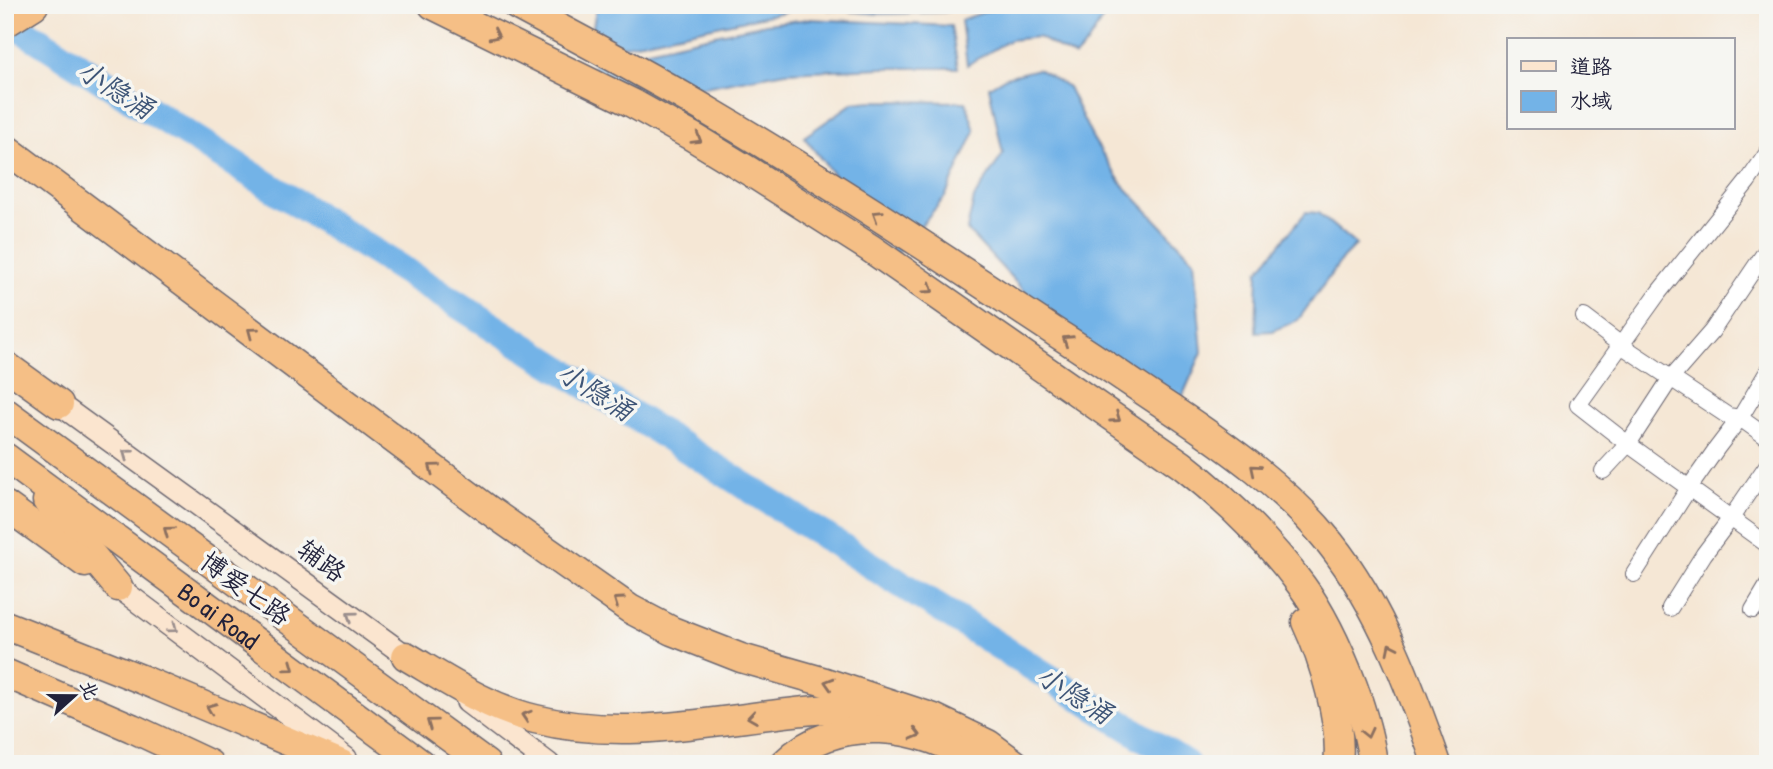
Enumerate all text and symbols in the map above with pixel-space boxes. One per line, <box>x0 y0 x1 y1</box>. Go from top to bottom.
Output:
one-way arrow <box>488 26 500 40</box>
legend <box>1507 38 1734 130</box>
water label: 小隐涌 <box>70 51 163 128</box>
text: 道路 <box>1570 52 1612 81</box>
text: 水域 <box>1570 86 1612 115</box>
one-way arrow <box>689 131 702 144</box>
one-way arrow <box>872 210 885 223</box>
one-way arrow <box>921 281 934 293</box>
one-way arrow <box>247 327 259 340</box>
one-way arrow <box>1062 335 1075 348</box>
water label: 小隐涌 <box>550 353 643 430</box>
one-way arrow <box>1108 410 1121 422</box>
one-way arrow <box>122 449 135 462</box>
one-way arrow <box>429 464 441 477</box>
one-way arrow <box>1250 465 1263 477</box>
one-way arrow <box>163 527 176 539</box>
street label: 辅路 <box>291 531 353 589</box>
street label: 博爱七路 <box>194 543 298 633</box>
street label: Bo'ai Road <box>171 573 267 657</box>
one-way arrow <box>613 597 626 609</box>
one-way arrow <box>346 612 359 624</box>
one-way arrow <box>165 620 178 633</box>
one-way arrow <box>1385 643 1399 655</box>
water label: 小隐涌 <box>1029 656 1122 733</box>
one-way arrow <box>282 659 295 672</box>
north arrow <box>38 660 108 730</box>
text: 北 <box>74 676 105 703</box>
one-way arrow <box>823 677 835 692</box>
one-way arrow <box>206 703 218 717</box>
one-way arrow <box>520 710 532 725</box>
one-way arrow <box>746 710 758 725</box>
one-way arrow <box>426 719 439 732</box>
one-way arrow <box>910 726 922 741</box>
one-way arrow <box>1359 727 1373 739</box>

